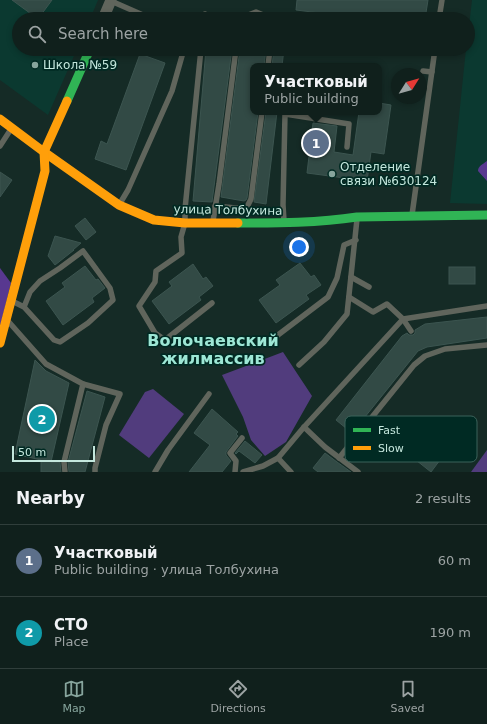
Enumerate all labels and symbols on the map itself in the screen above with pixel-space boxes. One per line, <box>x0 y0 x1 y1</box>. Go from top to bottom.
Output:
place label: Школа №59 <box>43 58 117 72</box>
marker: Школа №59 <box>30 60 40 70</box>
north arrow <box>391 68 427 104</box>
pin: 1 <box>303 128 329 158</box>
place label: Отделение связи №630124 <box>340 160 437 188</box>
marker: Отделение связи №630124 <box>327 169 337 179</box>
street label: улица Толбухина <box>173 202 283 218</box>
your location <box>289 237 309 257</box>
district label: Волочаевский жилмассив <box>147 331 279 368</box>
pin: 2 <box>29 404 55 434</box>
legend <box>345 416 477 462</box>
text: Fast <box>378 424 401 437</box>
text: Slow <box>378 442 404 455</box>
scale bar <box>12 444 95 463</box>

